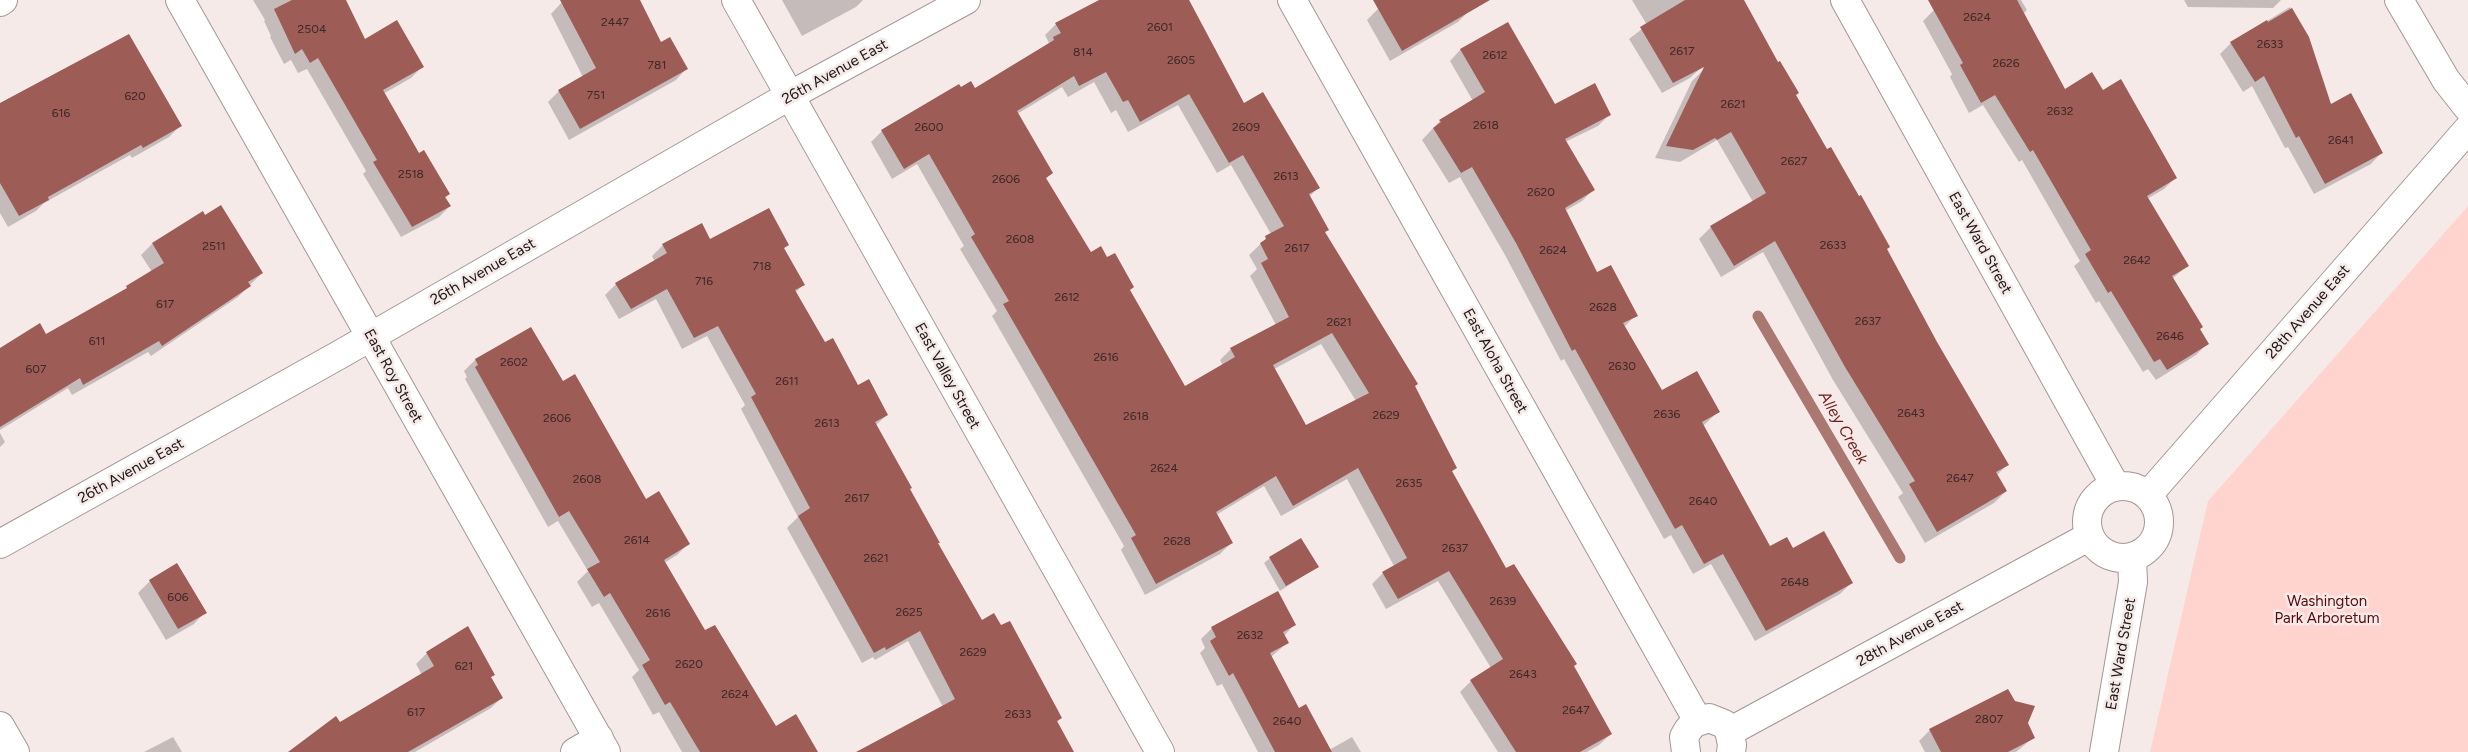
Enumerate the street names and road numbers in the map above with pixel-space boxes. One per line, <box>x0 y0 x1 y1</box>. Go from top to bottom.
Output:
street label: 26th Avenue East <box>779 35 891 109</box>
street label: East Ward Street <box>1945 189 2015 297</box>
street label: 26th Avenue East <box>427 235 539 309</box>
street label: 28th Avenue East <box>2262 261 2354 363</box>
street label: East Aloha Street <box>1459 306 1531 416</box>
street label: East Valley Street <box>910 320 984 432</box>
street label: East Roy Street <box>360 326 426 426</box>
street label: 26th Avenue East <box>75 434 187 508</box>
street label: East Ward Street <box>2102 596 2140 712</box>
street label: 28th Avenue East <box>1854 597 1966 671</box>

